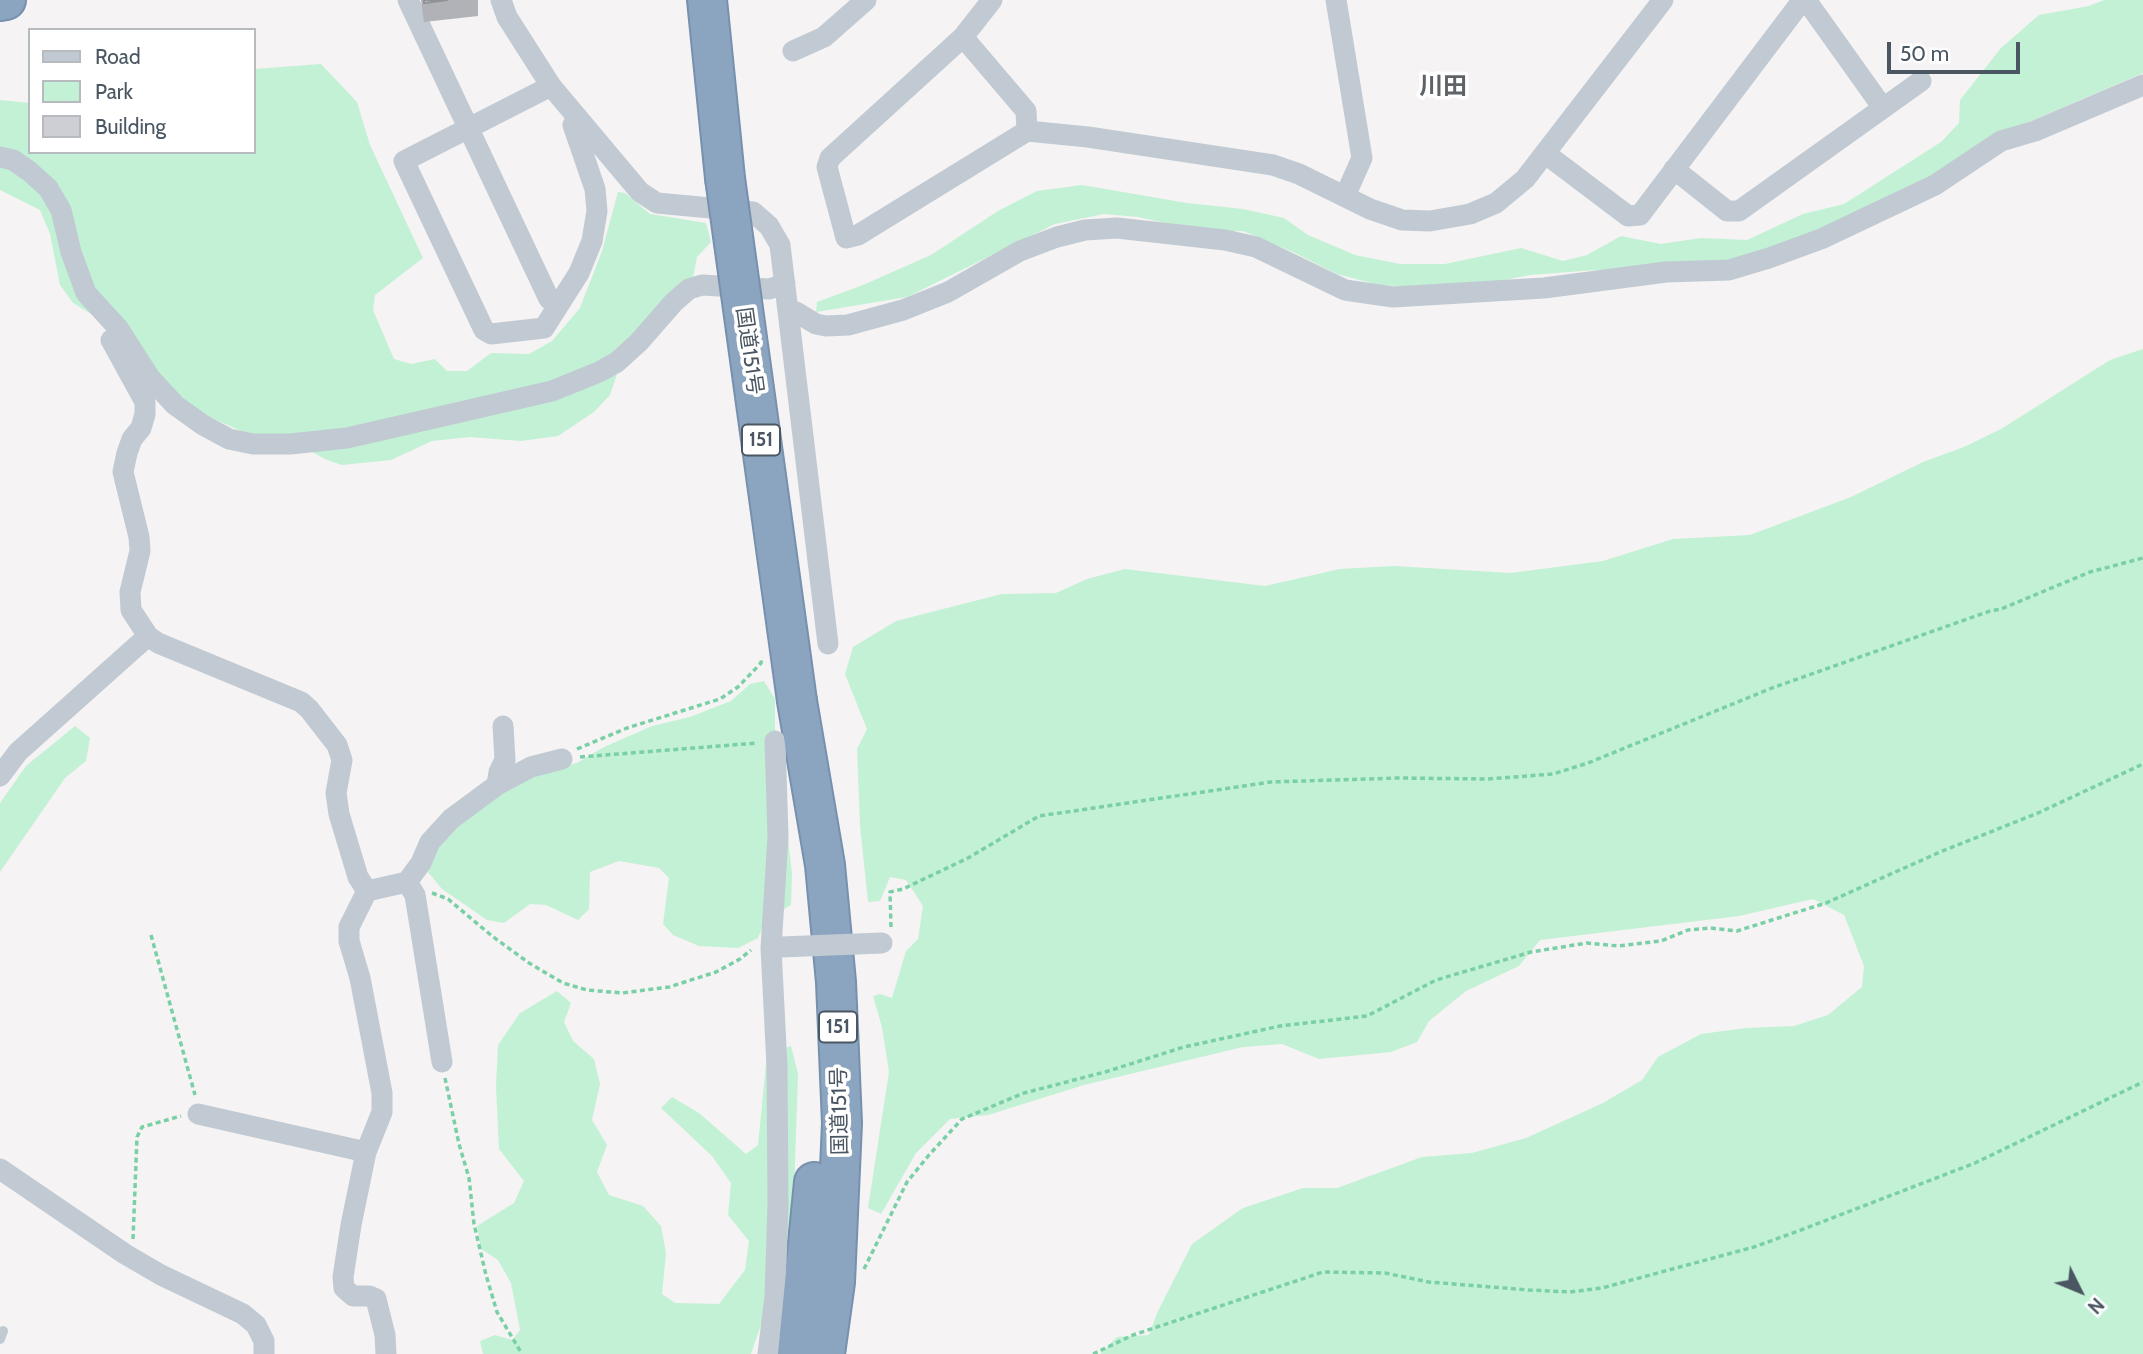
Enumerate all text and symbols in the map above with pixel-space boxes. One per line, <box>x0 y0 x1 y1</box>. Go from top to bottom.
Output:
legend <box>28 28 256 154</box>
scale bar <box>1891 28 2024 72</box>
text: 50 m <box>1900 41 1949 66</box>
text: Road <box>95 44 141 69</box>
district label: 川田 <box>1419 73 1467 101</box>
text: Park <box>95 79 133 104</box>
text: Building <box>95 114 166 139</box>
street label: 国道151号 <box>730 306 768 396</box>
road number: 151 <box>742 424 780 456</box>
road number: 151 <box>819 1012 857 1042</box>
street label: 国道151号 <box>827 1067 853 1155</box>
north arrow <box>2045 1256 2115 1326</box>
text: N <box>2083 1293 2109 1318</box>

